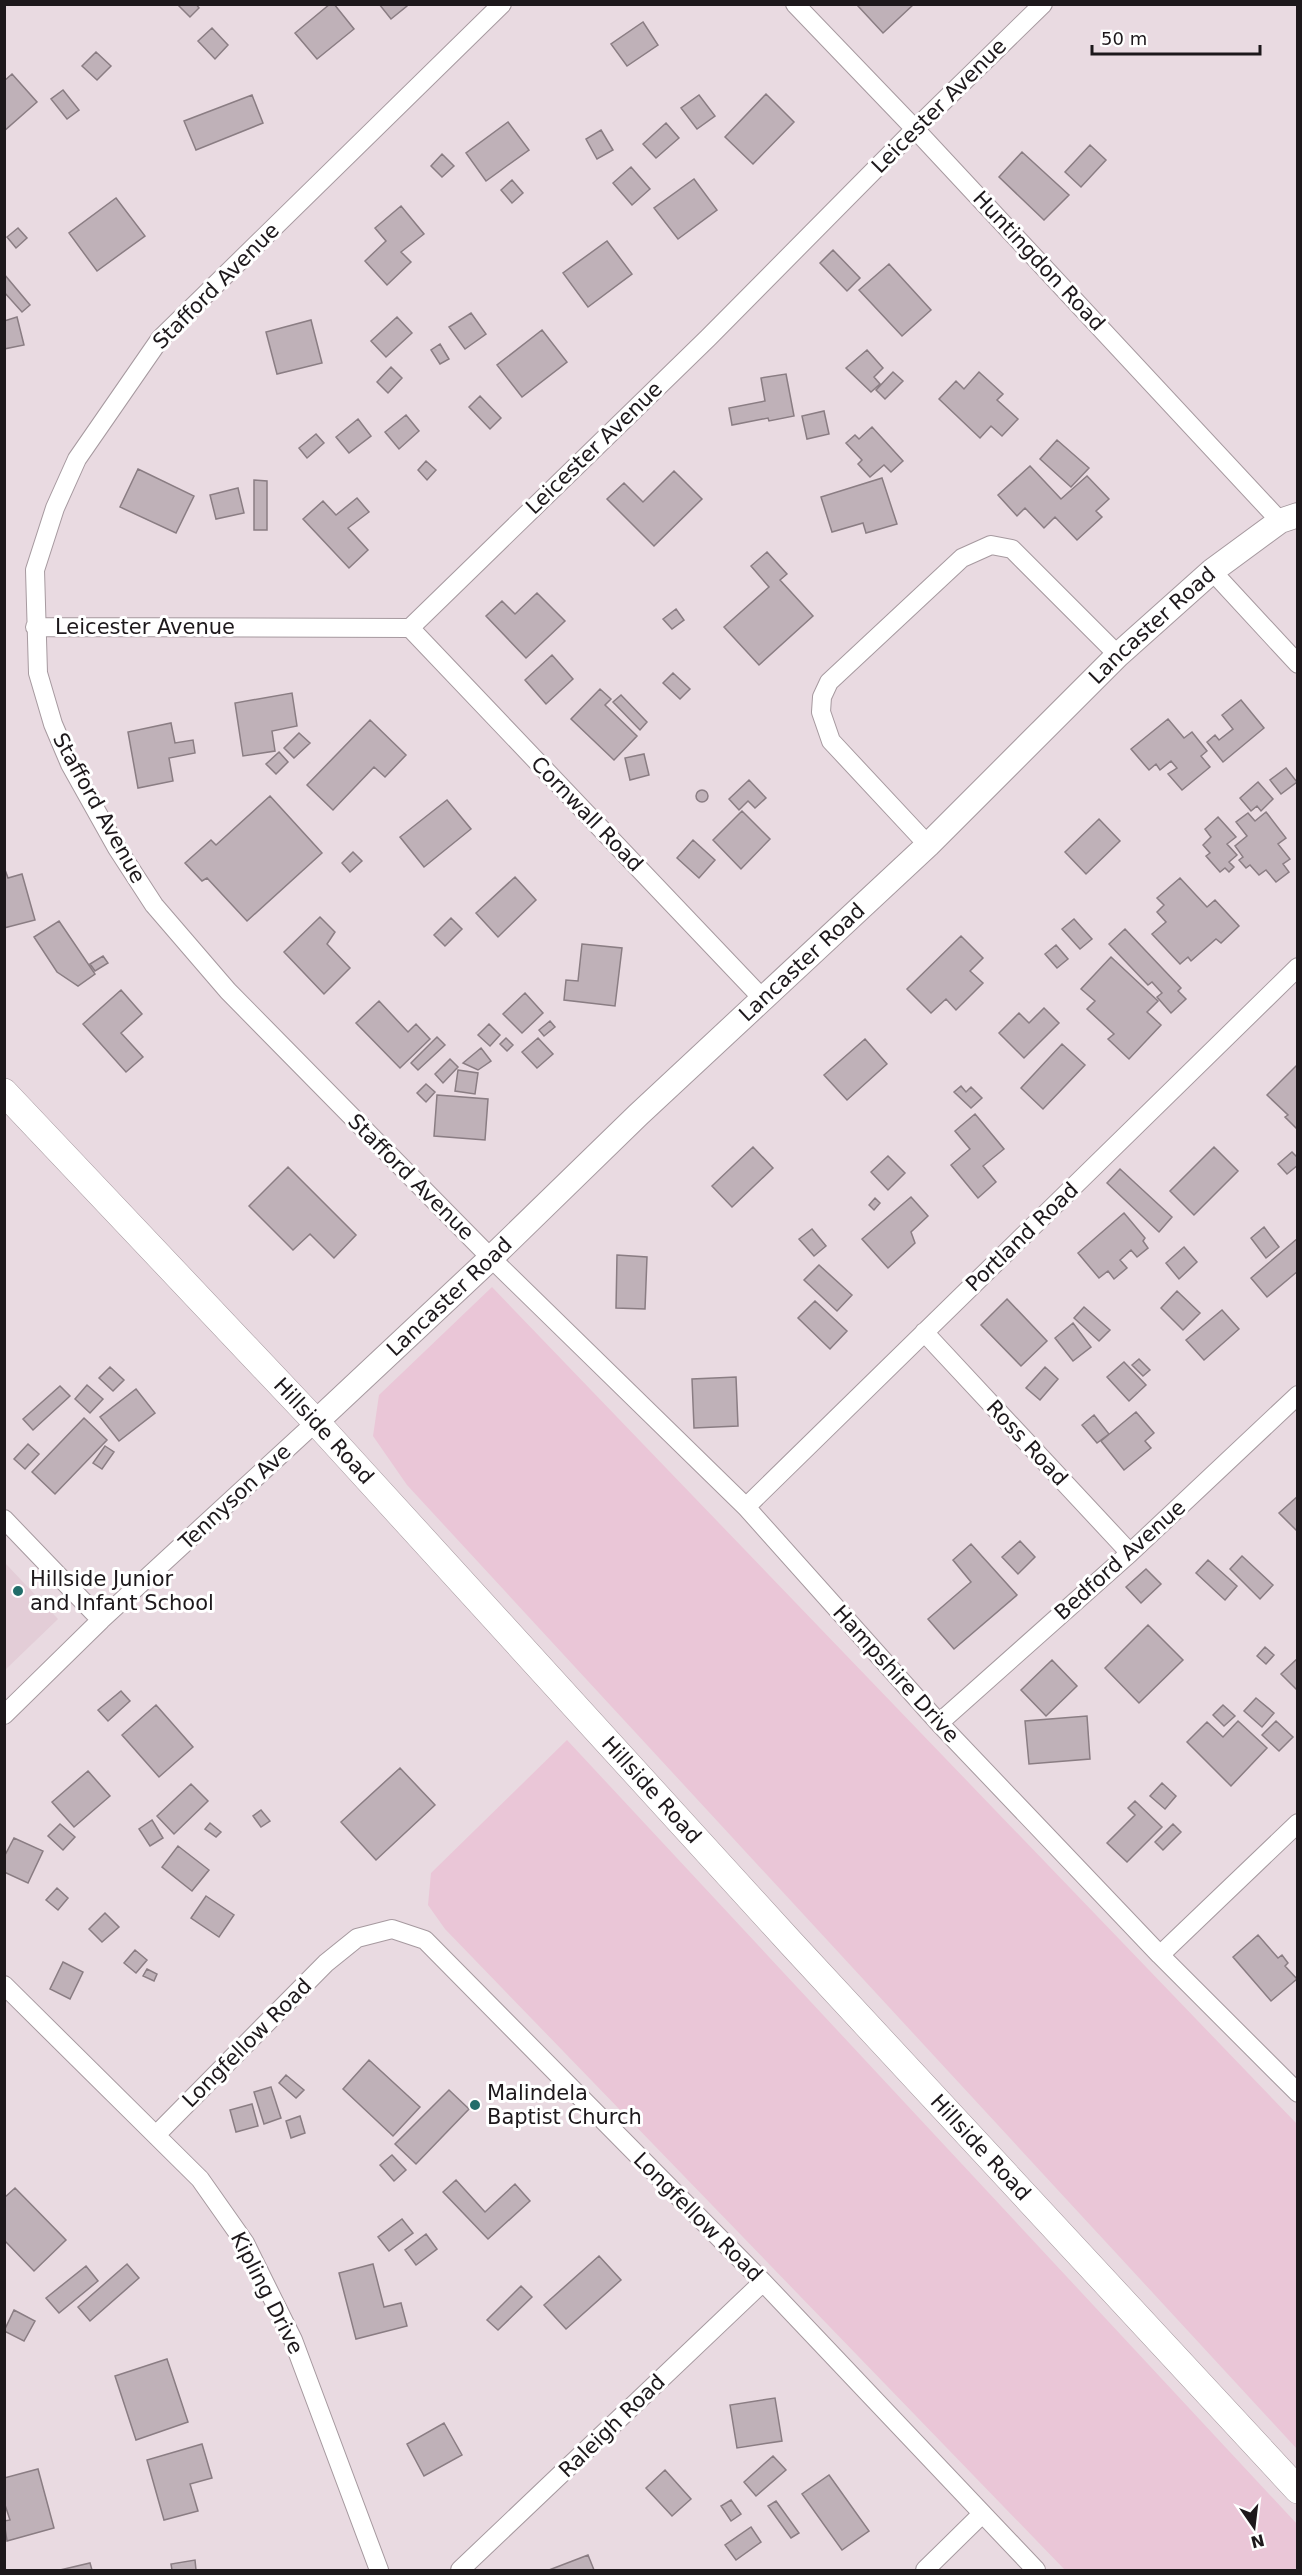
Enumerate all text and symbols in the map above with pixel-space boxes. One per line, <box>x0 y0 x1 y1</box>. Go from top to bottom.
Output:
scale bar <box>1092 18 1260 56</box>
text: 50 m <box>1101 28 1147 49</box>
street label: Leicester Avenue <box>867 34 1011 178</box>
street label: Huntingdon Road <box>968 186 1110 336</box>
street label: Stafford Avenue <box>148 218 284 354</box>
street label: Leicester Avenue <box>521 377 667 519</box>
street label: Lancaster Road <box>1084 562 1220 689</box>
street label: Leicester Avenue <box>55 615 235 639</box>
street label: Stafford Avenue <box>48 729 150 887</box>
street label: Cornwall Road <box>526 752 648 876</box>
street label: Lancaster Road <box>734 898 870 1026</box>
street label: Stafford Avenue <box>343 1109 479 1245</box>
street label: Portland Road <box>961 1178 1083 1296</box>
street label: Lancaster Road <box>382 1232 517 1361</box>
street label: Hillside Road <box>269 1373 379 1489</box>
street label: Ross Road <box>981 1395 1073 1491</box>
street label: Tennyson Ave <box>174 1439 296 1555</box>
street label: Bedford Avenue <box>1050 1495 1190 1625</box>
place label: Hillside Junior and Infant School <box>30 1567 214 1615</box>
marker: Hillside Junior and Infant School <box>11 1584 25 1598</box>
street label: Hampshire Drive <box>828 1600 964 1748</box>
street label: Hillside Road <box>597 1732 706 1848</box>
street label: Longfellow Road <box>178 1974 316 2112</box>
place label: Malindela Baptist Church <box>487 2081 642 2129</box>
street label: Hillside Road <box>926 2090 1035 2205</box>
marker: Malindela Baptist Church <box>468 2098 482 2112</box>
street label: Longfellow Road <box>629 2148 767 2286</box>
street label: Kipling Drive <box>226 2228 308 2358</box>
street label: Raleigh Road <box>554 2370 670 2482</box>
north arrow <box>1224 2497 1284 2557</box>
text: N <box>1249 2530 1266 2552</box>

